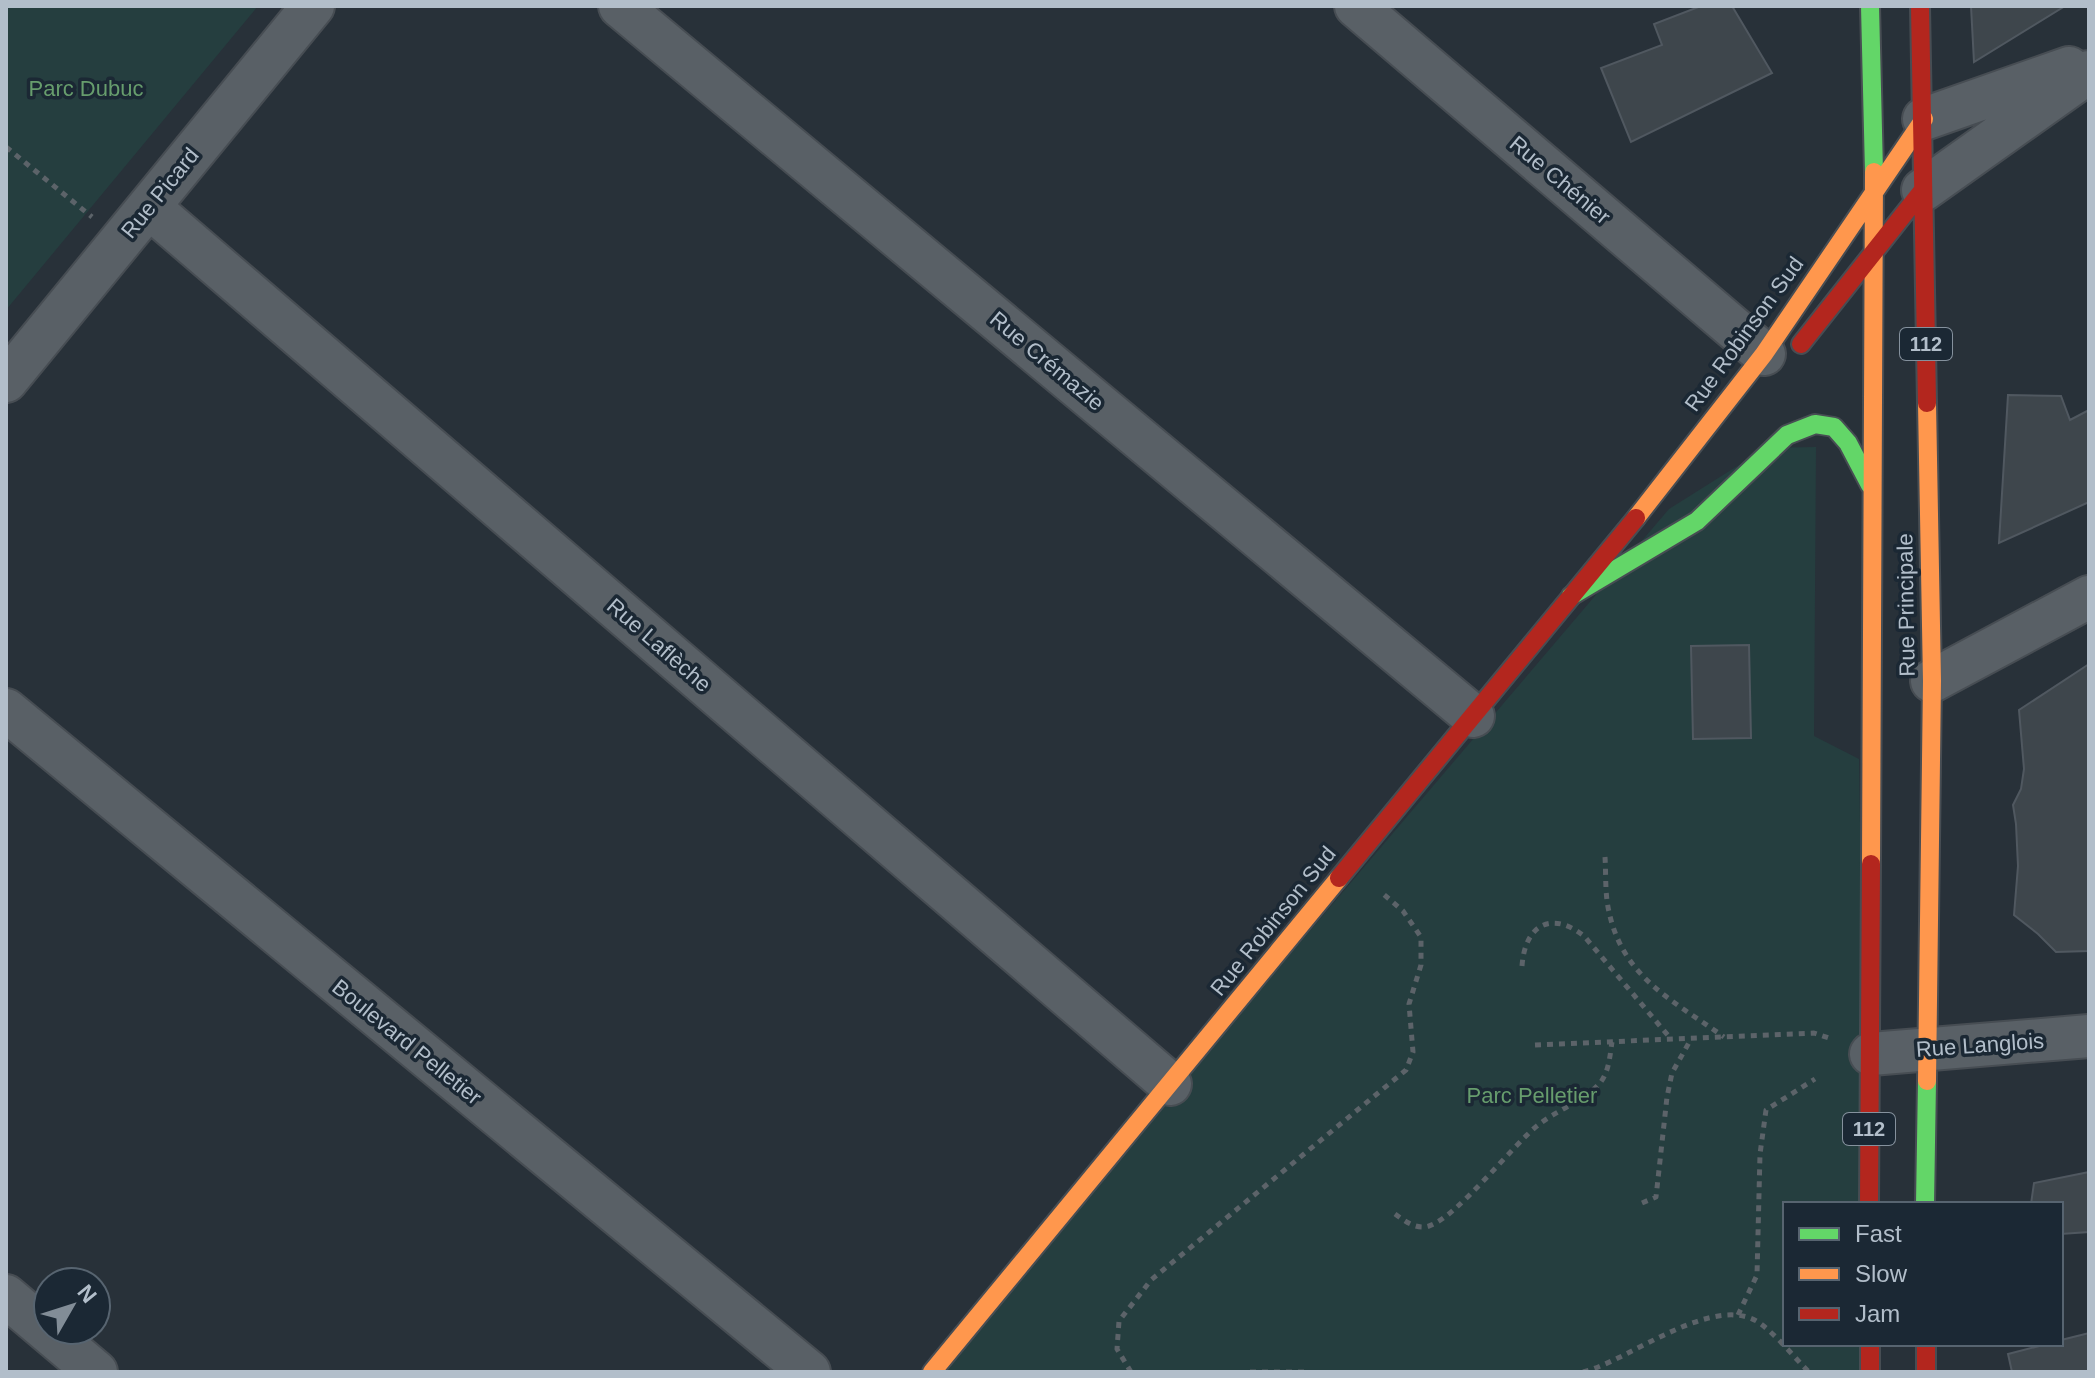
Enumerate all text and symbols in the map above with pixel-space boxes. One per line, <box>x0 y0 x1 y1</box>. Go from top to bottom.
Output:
park label: Parc Dubuc <box>29 76 143 101</box>
street label: Rue Chénier <box>1505 131 1615 229</box>
street label: Rue Picard <box>116 143 204 243</box>
street label: Rue Robinson Sud <box>1680 252 1808 416</box>
street label: Rue Crémazie <box>985 306 1109 416</box>
road number: 112 <box>1900 328 1952 360</box>
street label: Rue Principale <box>1892 533 1920 677</box>
street label: Rue Laflèche <box>602 593 716 697</box>
street label: Rue Robinson Sud <box>1205 841 1341 1001</box>
street label: Boulevard Pelletier <box>327 974 487 1110</box>
street label: Rue Langlois <box>1915 1028 2045 1062</box>
park label: Parc Pelletier <box>1467 1083 1597 1108</box>
road number: 112 <box>1843 1113 1895 1145</box>
legend <box>1783 1202 2063 1346</box>
text: Fast <box>1855 1220 1902 1247</box>
text: Slow <box>1855 1260 1908 1287</box>
north arrow <box>32 1266 112 1346</box>
text: N <box>72 1280 102 1308</box>
text: Jam <box>1855 1300 1900 1327</box>

